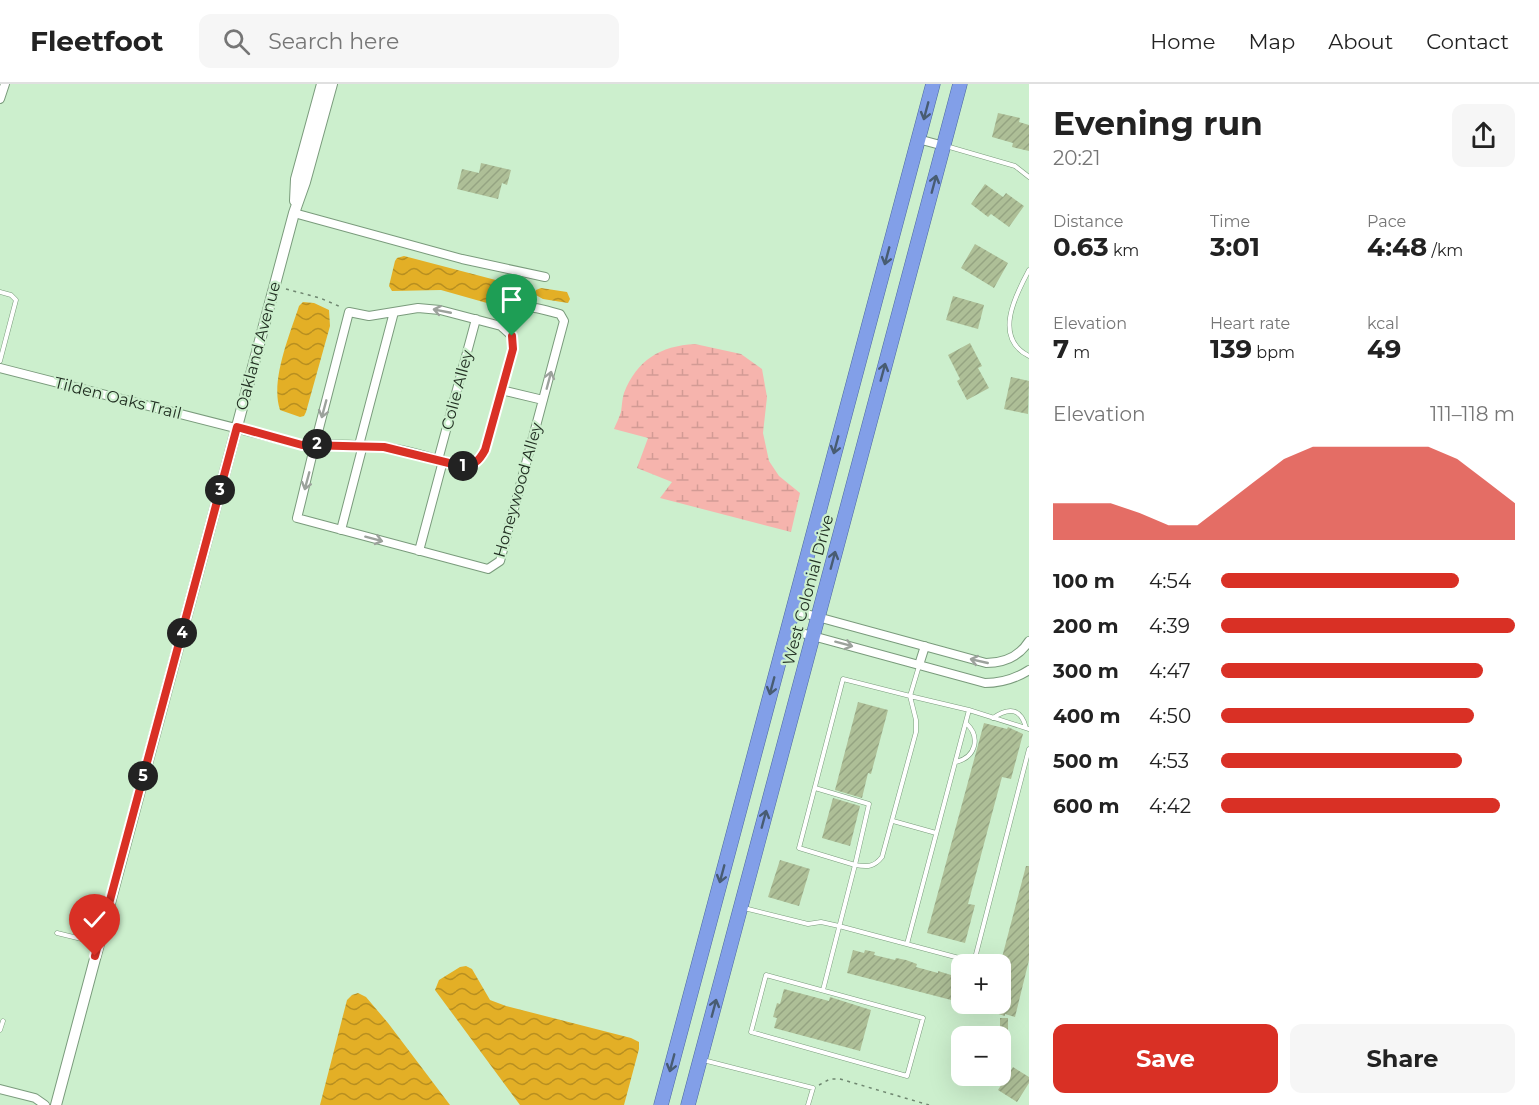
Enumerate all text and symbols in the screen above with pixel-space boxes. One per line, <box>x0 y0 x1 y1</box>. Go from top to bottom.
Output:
search box <box>199 14 619 68</box>
text: Fleetfoot <box>30 24 163 58</box>
icon: search <box>220 25 253 58</box>
text: Search here <box>268 28 399 55</box>
text: Home <box>1150 29 1215 54</box>
text: Map <box>1248 29 1295 54</box>
text: About <box>1328 29 1393 54</box>
text: Contact <box>1426 29 1509 54</box>
one-way arrow <box>919 102 931 121</box>
text: Evening run <box>1053 103 1263 143</box>
button: share <box>1452 104 1515 167</box>
text: 20:21 <box>1053 146 1100 170</box>
one-way arrow <box>928 175 940 194</box>
text: Distance <box>1053 212 1123 231</box>
text: Time <box>1210 212 1250 231</box>
text: Pace <box>1367 212 1406 231</box>
text: 0.63 <box>1053 231 1109 263</box>
text: 3:01 <box>1210 231 1260 263</box>
text: 4:48 <box>1367 231 1427 263</box>
text: km <box>1109 241 1139 260</box>
text: /km <box>1427 241 1463 260</box>
one-way arrow <box>881 246 892 265</box>
pin <box>486 274 537 336</box>
street label: Oakland Avenue <box>232 280 284 412</box>
icon: arrive <box>495 283 528 316</box>
one-way arrow <box>433 305 453 316</box>
text: Elevation <box>1053 314 1127 333</box>
text: Heart rate <box>1210 314 1290 333</box>
text: kcal <box>1367 314 1399 333</box>
text: 7 <box>1053 333 1069 365</box>
text: 139 <box>1210 333 1252 365</box>
text: 49 <box>1367 333 1401 365</box>
text: m <box>1069 343 1090 362</box>
text: bpm <box>1252 343 1295 362</box>
street label: Colie Alley <box>437 348 477 432</box>
one-way arrow <box>878 363 889 382</box>
one-way arrow <box>543 371 555 390</box>
street label: Tilden Oaks Trail <box>53 373 183 423</box>
one-way arrow <box>317 399 329 418</box>
text: Elevation <box>1053 402 1145 426</box>
text: 111–118 m <box>1430 402 1515 426</box>
street label: Honeywood Alley <box>490 420 546 560</box>
pin: 2 <box>302 429 332 459</box>
text: 2 <box>312 434 322 453</box>
one-way arrow <box>830 435 842 454</box>
pin: 1 <box>448 451 478 481</box>
text: 1 <box>460 456 466 475</box>
one-way arrow <box>300 471 312 490</box>
pin: 3 <box>205 475 235 505</box>
text: 3 <box>215 480 225 499</box>
street label: West Colonial Drive <box>779 513 837 667</box>
one-way arrow <box>364 533 383 545</box>
one-way arrow <box>827 551 839 570</box>
text: 100 m <box>1053 569 1115 593</box>
text: 4:54 <box>1149 569 1191 593</box>
text: 200 m <box>1053 614 1119 638</box>
text: 4:39 <box>1149 614 1190 638</box>
pin: 4 <box>167 618 197 648</box>
text: 4 <box>176 623 188 642</box>
one-way arrow <box>834 639 853 651</box>
one-way arrow <box>970 655 989 666</box>
text: 300 m <box>1053 659 1119 683</box>
text: 4:47 <box>1149 659 1191 683</box>
one-way arrow <box>766 676 777 695</box>
text: 400 m <box>1053 704 1121 728</box>
text: 4:50 <box>1149 704 1191 728</box>
text: 500 m <box>1053 749 1119 773</box>
text: 4:53 <box>1149 749 1189 773</box>
pin: 5 <box>128 761 158 791</box>
text: 5 <box>138 766 148 785</box>
text: 600 m <box>1053 794 1120 818</box>
text: 4:42 <box>1149 794 1191 818</box>
one-way arrow <box>758 810 770 829</box>
one-way arrow <box>716 864 727 883</box>
pin <box>69 894 120 956</box>
icon: check <box>78 903 111 936</box>
map controls <box>951 954 1011 1086</box>
button: + <box>951 954 1011 1014</box>
one-way arrow <box>708 999 720 1018</box>
button: Save <box>1053 1024 1278 1093</box>
button: Share <box>1290 1024 1515 1093</box>
button: − <box>951 1026 1011 1086</box>
one-way arrow <box>666 1053 678 1072</box>

